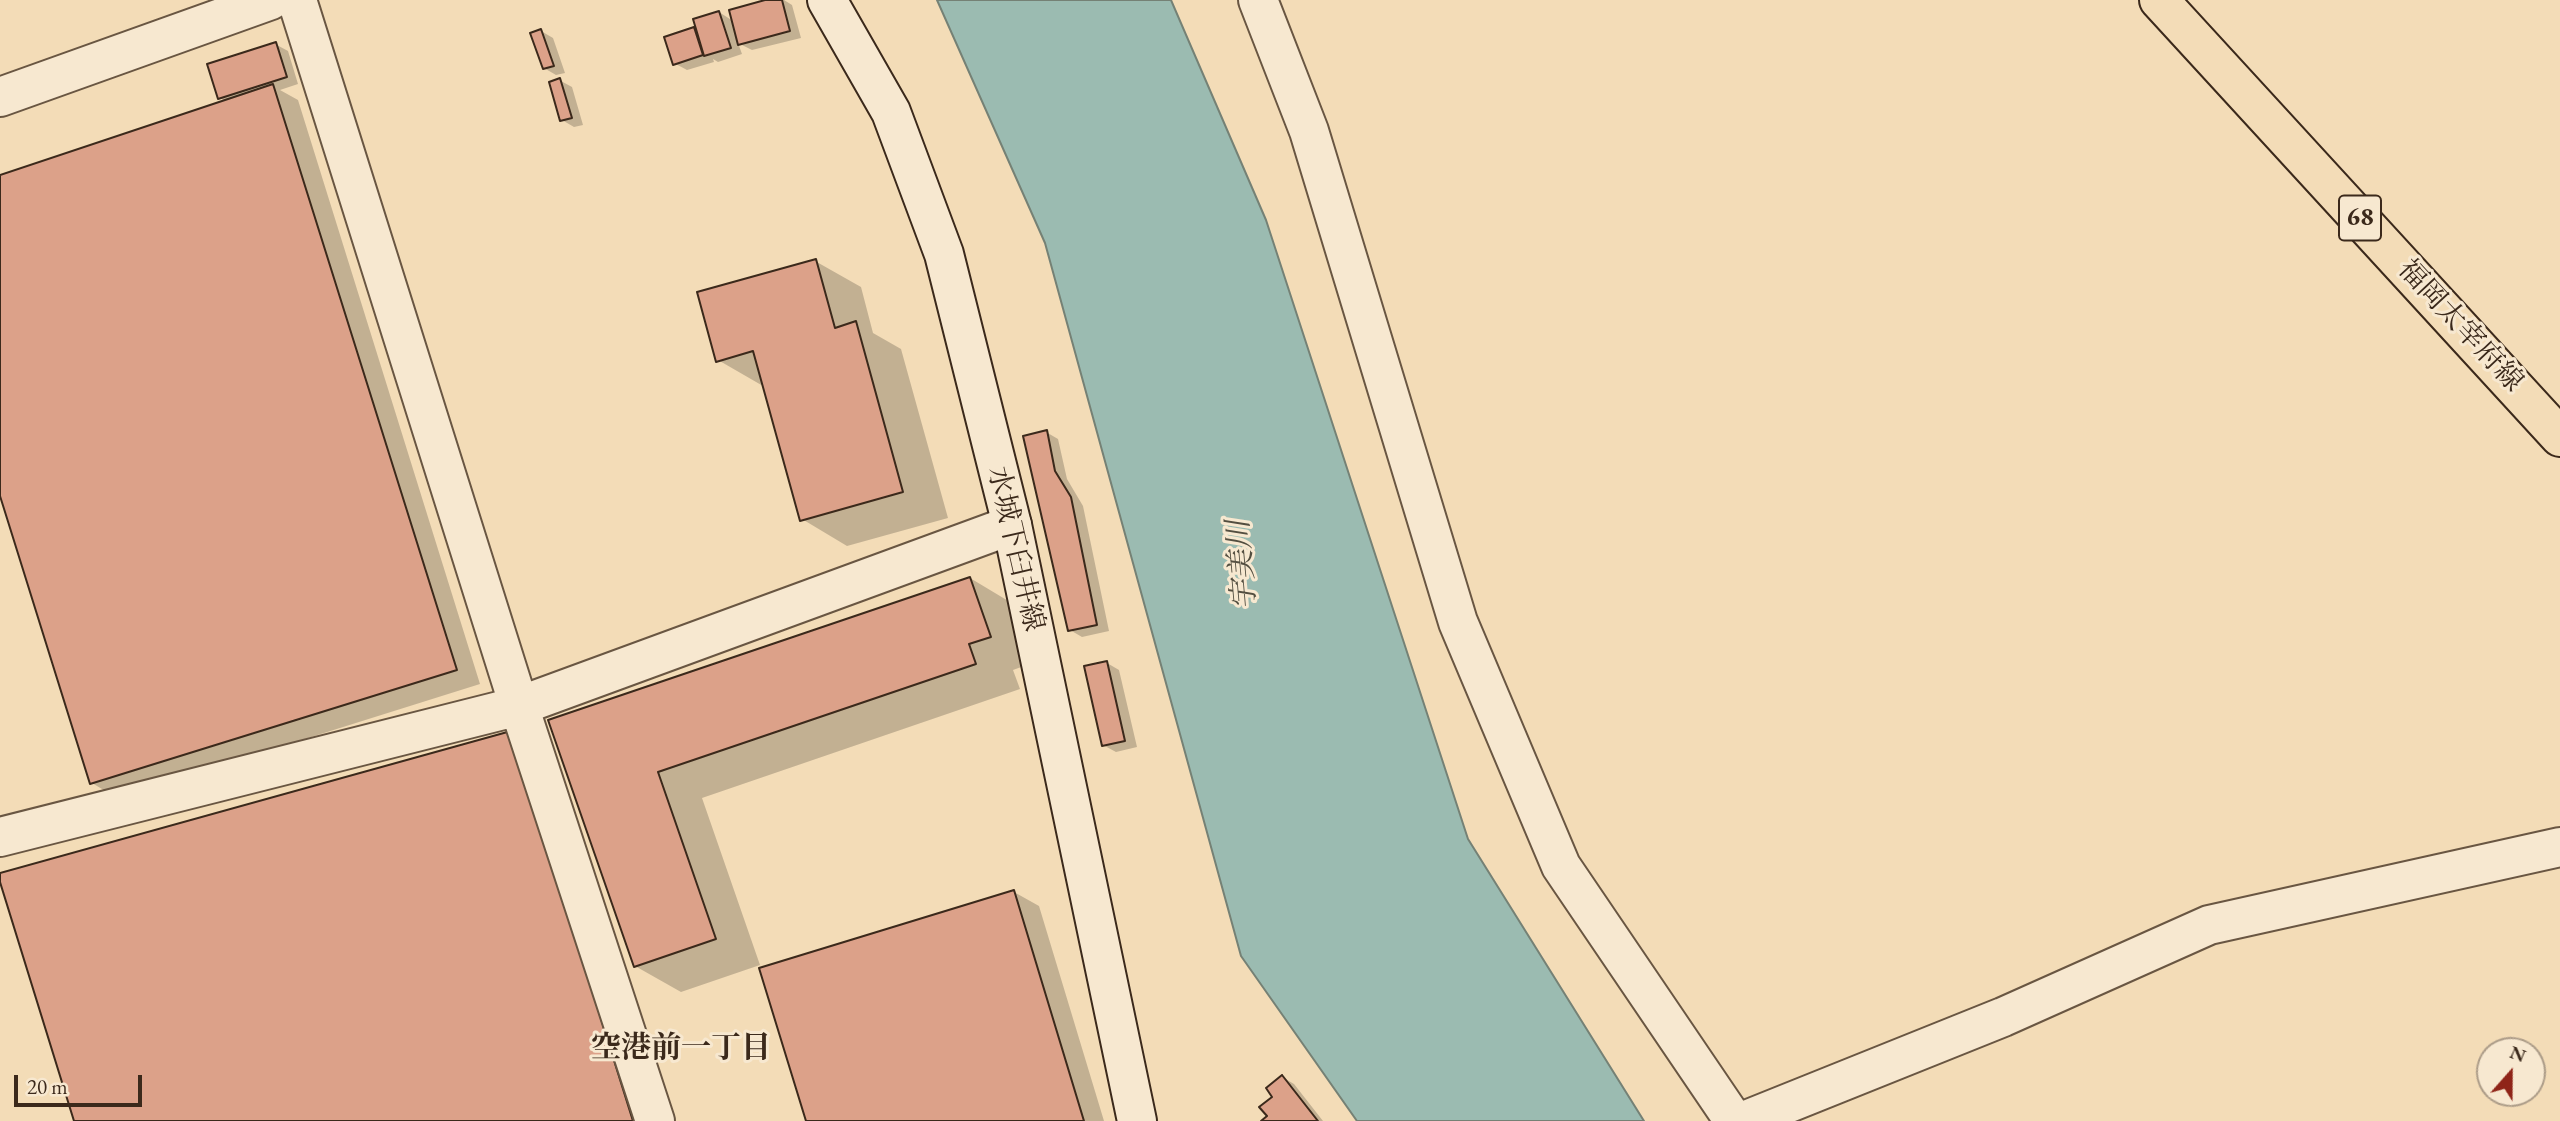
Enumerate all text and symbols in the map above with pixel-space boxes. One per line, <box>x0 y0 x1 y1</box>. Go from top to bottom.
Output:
road number: 68 <box>2339 196 2381 240</box>
street label: 福岡太宰府線 <box>2390 253 2530 399</box>
street label: 水城下臼井線 <box>980 463 1050 635</box>
water label: 宇美川 <box>1221 519 1265 611</box>
district label: 空港前一丁目 <box>591 1031 771 1067</box>
north arrow <box>2476 1037 2546 1107</box>
text: N <box>2506 1039 2530 1068</box>
scale bar <box>18 1062 145 1106</box>
text: 20 m <box>27 1073 68 1100</box>

